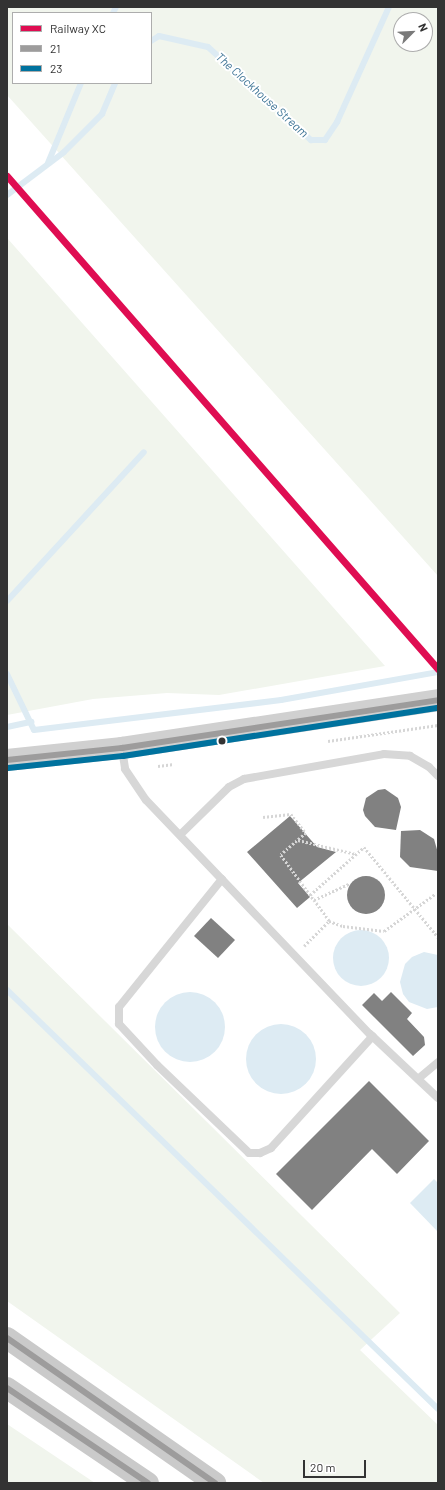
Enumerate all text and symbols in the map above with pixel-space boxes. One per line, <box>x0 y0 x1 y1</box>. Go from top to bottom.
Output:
legend <box>12 12 152 84</box>
north arrow <box>393 12 433 52</box>
text: Railway XC <box>50 21 106 35</box>
text: N <box>416 21 431 33</box>
text: 21 <box>50 41 60 55</box>
water label: The Clockhouse Stream <box>213 50 311 140</box>
text: 23 <box>50 61 63 75</box>
unlabelled marker <box>217 736 227 746</box>
scale bar <box>305 1452 368 1478</box>
text: 20 m <box>310 1460 336 1474</box>

